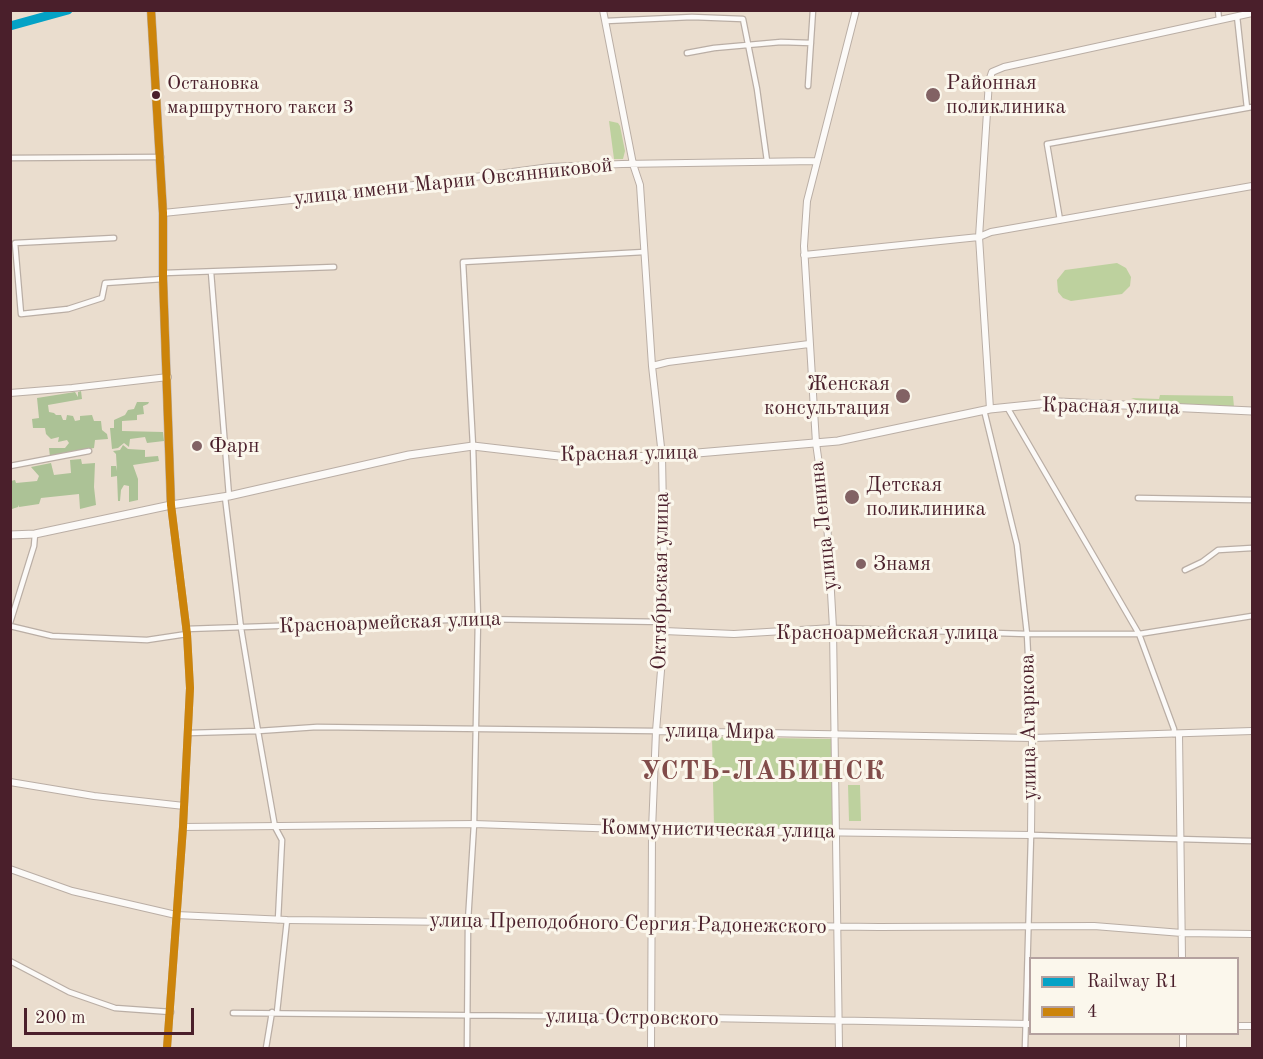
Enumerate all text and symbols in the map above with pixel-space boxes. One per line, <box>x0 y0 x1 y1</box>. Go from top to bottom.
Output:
place label: Районная поликлиника <box>946 70 1066 120</box>
place label: Остановка маршрутного такси 3 <box>167 72 354 119</box>
marker: Районная поликлиника <box>924 86 942 104</box>
marker: Остановка маршрутного такси 3 <box>150 89 162 101</box>
street label: улица имени Марии Овсянниковой <box>292 153 614 211</box>
place label: Женская консультация <box>764 371 890 421</box>
marker: Женская консультация <box>894 387 912 405</box>
street label: Красная улица <box>1042 393 1180 421</box>
place label: Фарн <box>209 433 259 459</box>
marker: Фарн <box>190 439 204 453</box>
street label: Красная улица <box>560 440 698 468</box>
street label: улица Ленина <box>805 460 843 592</box>
place label: Детская поликлиника <box>866 472 986 522</box>
marker: Детская поликлиника <box>843 488 861 506</box>
street label: Октябрьская улица <box>647 492 675 670</box>
place label: Знамя <box>873 551 931 577</box>
marker: Знамя <box>854 557 868 571</box>
street label: Красноармейская улица <box>278 607 502 639</box>
street label: Красноармейская улица <box>776 620 998 646</box>
street label: улица Агаркова <box>1015 653 1043 801</box>
street label: улица Мира <box>665 718 775 746</box>
district label: УСТЬ-ЛАБИНСК <box>640 756 886 788</box>
street label: Коммунистическая улица <box>600 815 836 845</box>
street label: улица Преподобного Сергия Радонежского <box>429 908 827 940</box>
legend <box>1029 957 1239 1035</box>
text: Railway R1 <box>1087 973 1178 991</box>
scale bar <box>27 996 196 1034</box>
text: 4 <box>1087 1003 1097 1021</box>
street label: улица Островского <box>545 1004 719 1032</box>
text: 200 m <box>35 1009 86 1027</box>

